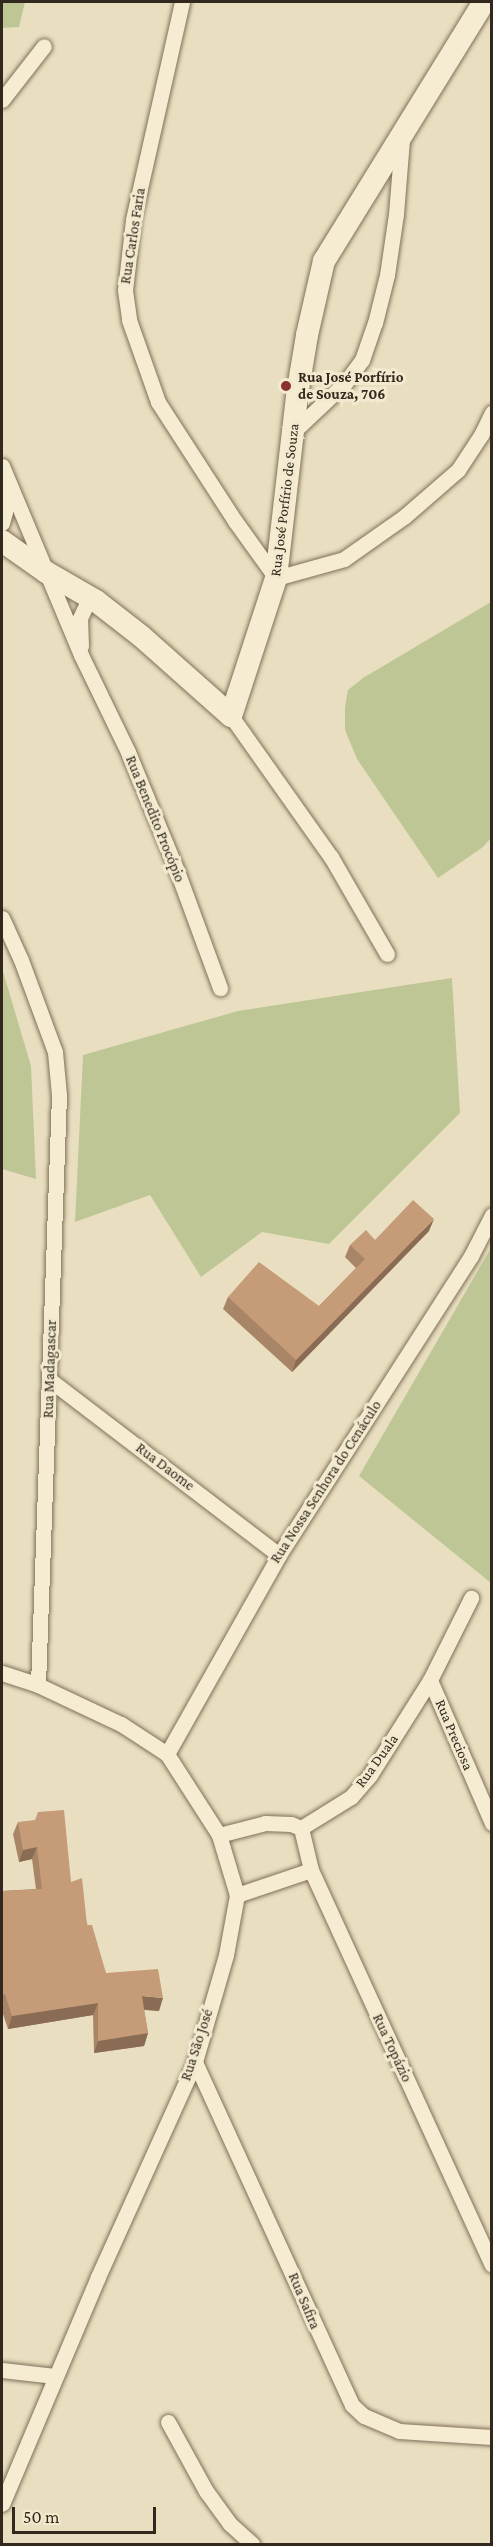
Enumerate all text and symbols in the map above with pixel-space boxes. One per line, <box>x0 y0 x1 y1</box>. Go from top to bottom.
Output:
street label: Rua Carlos Faria <box>117 187 149 285</box>
place label: Rua José Porfírio de Souza, 706 <box>298 368 403 403</box>
marker: Rua José Porfírio de Souza, 706 <box>279 379 293 393</box>
street label: Rua José Porfírio de Souza <box>267 423 303 577</box>
street label: Rua Benedito Procópio <box>121 753 189 885</box>
street label: Rua Madagascar <box>39 1319 61 1419</box>
street label: Rua Nossa Senhora do Cenáculo <box>267 1397 385 1567</box>
street label: Rua Daome <box>132 1439 198 1495</box>
street label: Rua Preciosa <box>431 1697 477 1773</box>
street label: Rua Duala <box>352 1731 402 1791</box>
street label: Rua São José <box>177 2007 217 2083</box>
street label: Rua Topázio <box>368 2011 416 2085</box>
street label: Rua Safira <box>284 2270 324 2332</box>
scale bar <box>15 2495 159 2533</box>
text: 50 m <box>23 2507 60 2527</box>

